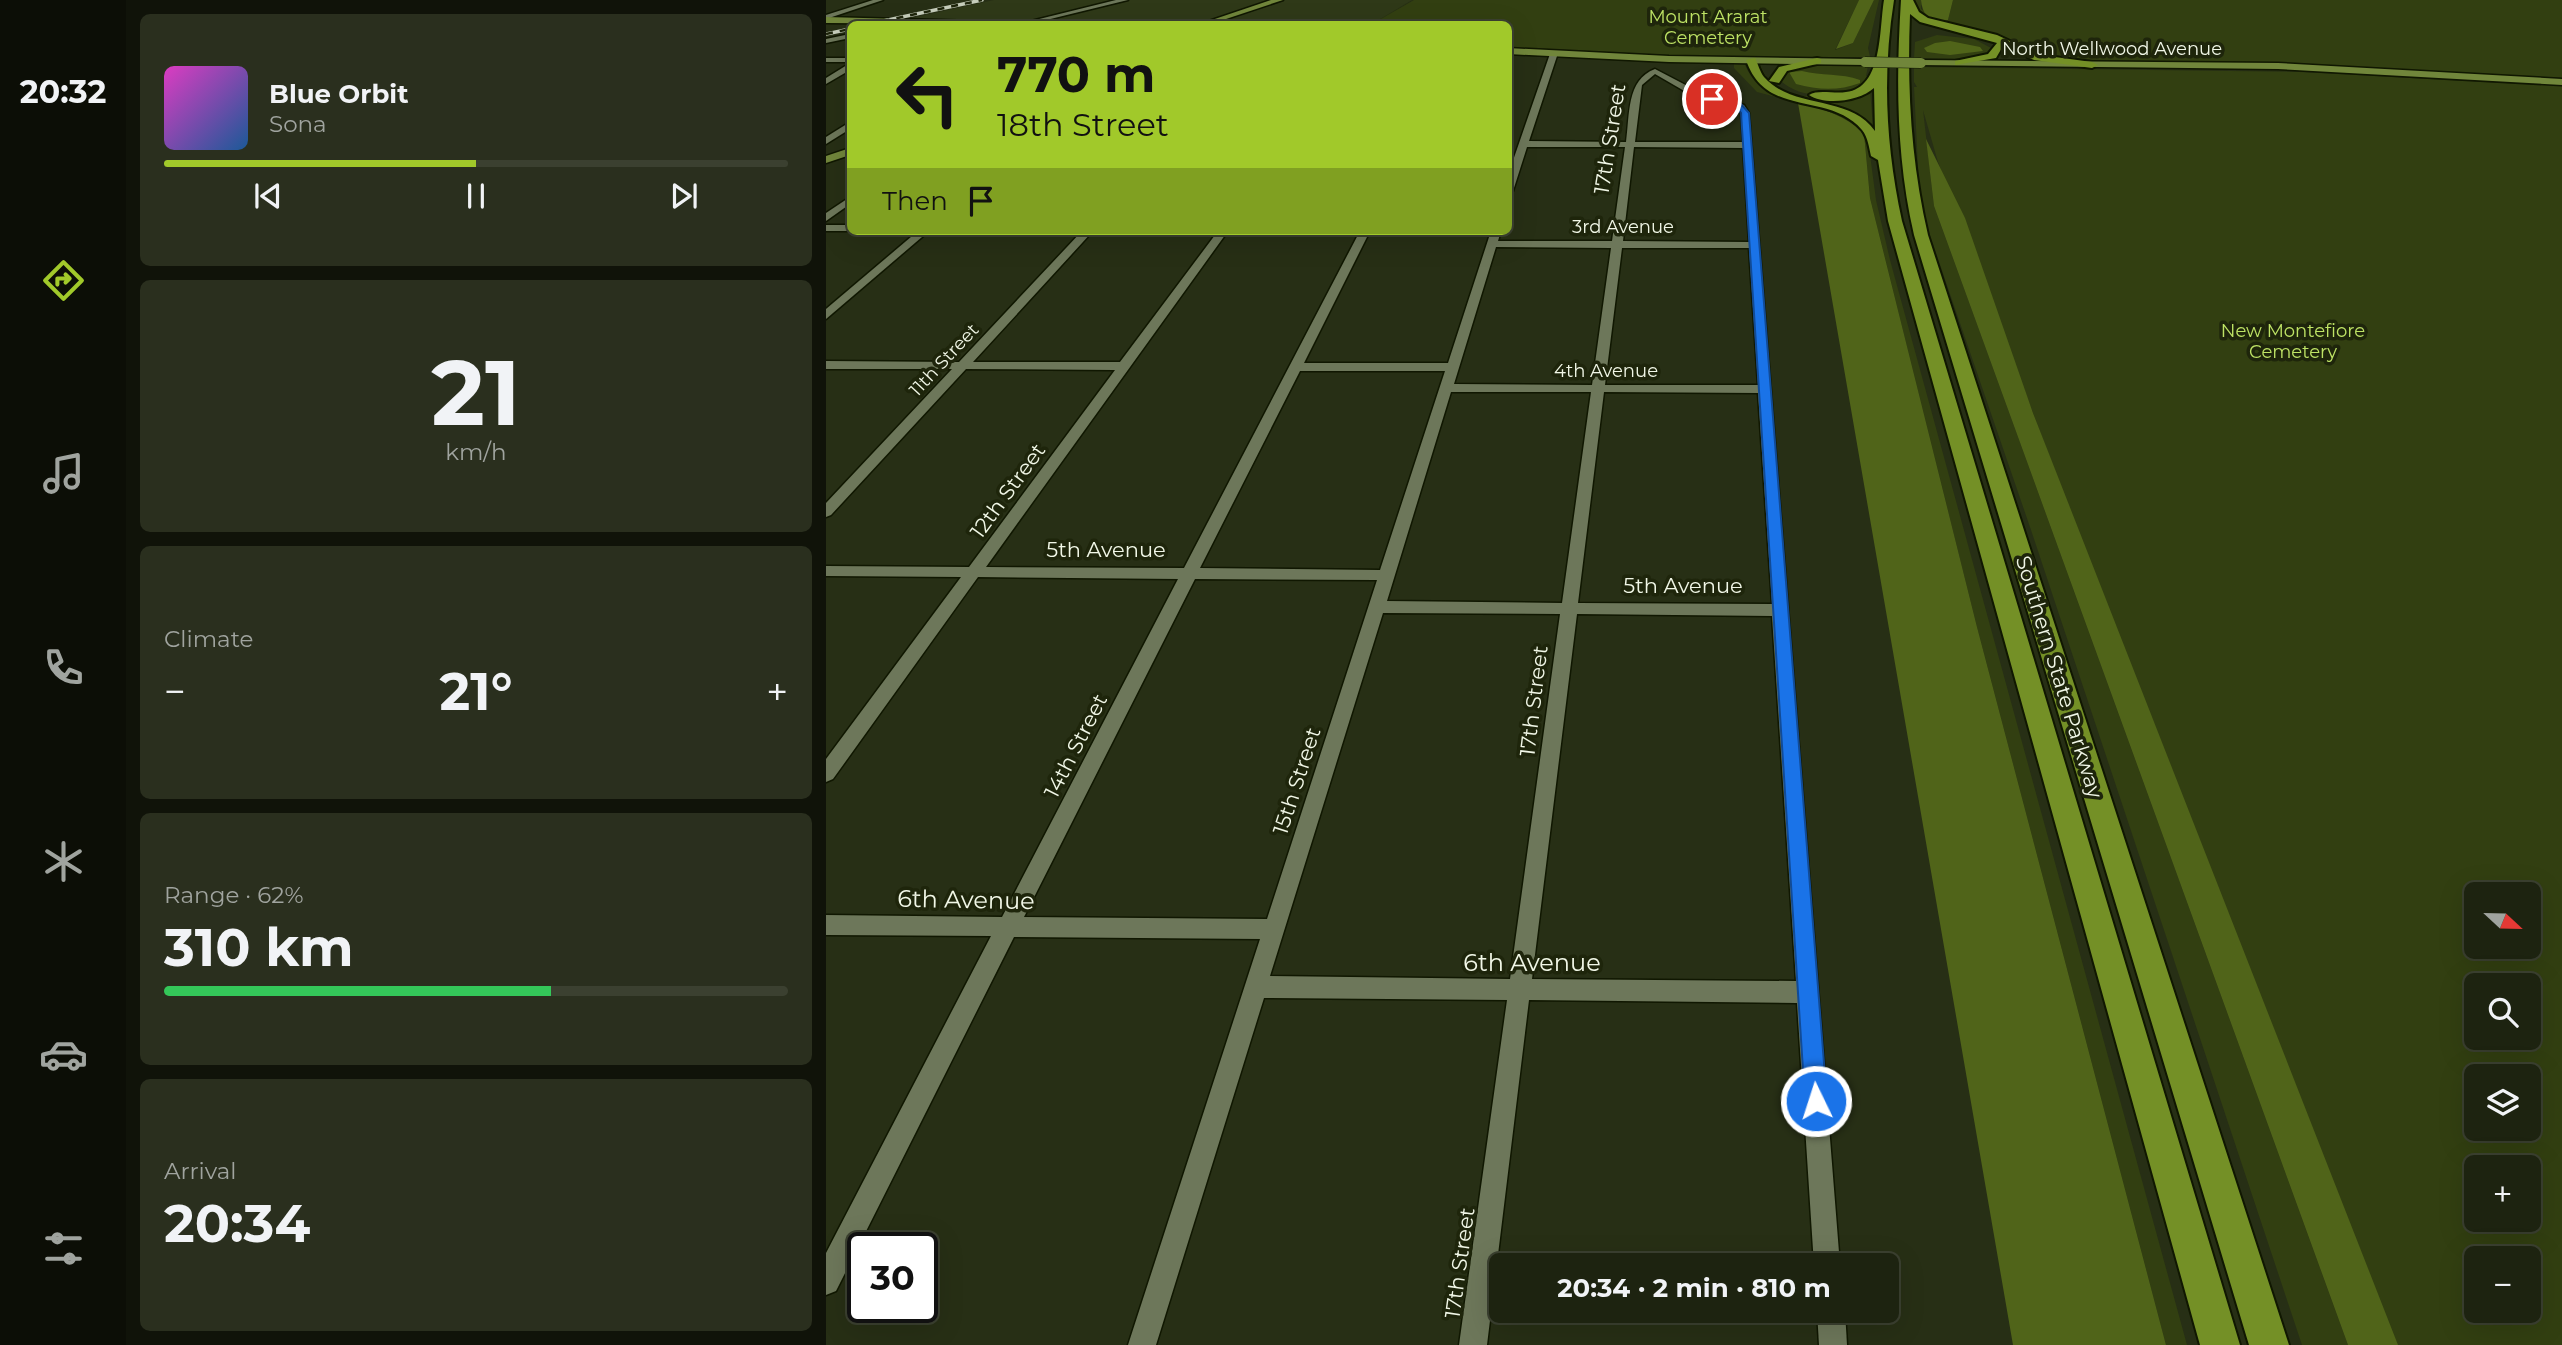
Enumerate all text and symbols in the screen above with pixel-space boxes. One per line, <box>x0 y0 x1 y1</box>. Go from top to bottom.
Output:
park label: Mount Ararat Cemetery <box>1648 6 1768 49</box>
street label: North Wellwood Avenue <box>2002 38 2222 60</box>
text: 770 m <box>997 45 1155 104</box>
icon: left <box>882 49 973 140</box>
pin <box>1682 69 1742 129</box>
text: 20:32 <box>20 72 106 111</box>
text: Blue Orbit <box>269 78 408 110</box>
icon: arrive <box>1693 80 1731 118</box>
street label: 17th Street <box>1588 82 1631 196</box>
text: 18th Street <box>997 105 1169 144</box>
text: Sona <box>269 110 327 138</box>
icon: previous <box>249 177 287 215</box>
icon: pause <box>457 177 495 215</box>
icon: next <box>665 177 703 215</box>
icon: arrive <box>962 182 1000 220</box>
text: Then <box>882 185 948 217</box>
street label: 3rd Avenue <box>1572 216 1674 238</box>
icon: directions <box>39 256 88 305</box>
street label: 11th Street <box>905 319 983 401</box>
park label: New Montefiore Cemetery <box>2221 320 2365 363</box>
text: 21 <box>431 337 521 448</box>
street label: 4th Avenue <box>1554 360 1658 382</box>
text: km/h <box>445 438 507 466</box>
street label: 12th Street <box>965 438 1050 543</box>
icon: music <box>39 449 88 498</box>
street label: 5th Avenue <box>1046 537 1166 562</box>
street label: Southern State Parkway <box>2011 553 2108 802</box>
street label: 5th Avenue <box>1623 573 1743 598</box>
text: Climate <box>164 625 253 653</box>
icon: phone <box>39 643 88 692</box>
street label: 17th Street <box>1514 644 1553 758</box>
text: 21° <box>440 660 512 723</box>
text: − <box>164 668 186 715</box>
text: + <box>766 668 788 715</box>
street label: 14th Street <box>1039 690 1112 802</box>
street label: 15th Street <box>1267 724 1326 838</box>
icon: climate <box>39 837 88 886</box>
text: Range · 62% <box>164 881 304 909</box>
north arrow <box>2464 882 2541 959</box>
map controls <box>2464 882 2541 1323</box>
street label: 6th Avenue <box>897 884 1035 915</box>
text: 310 km <box>164 916 354 979</box>
street label: 6th Avenue <box>1463 948 1601 977</box>
button: search <box>2464 973 2541 1050</box>
icon: car <box>39 1030 88 1079</box>
position arrow <box>1779 1064 1853 1138</box>
button: layers <box>2464 1064 2541 1141</box>
button: + <box>2464 1155 2541 1232</box>
text: Arrival <box>164 1157 237 1185</box>
text: 20:34 <box>164 1192 310 1255</box>
street label: 17th Street <box>1439 1206 1480 1320</box>
icon: filters <box>39 1224 88 1273</box>
speed limit sign: 30 <box>847 1232 938 1323</box>
button: − <box>2464 1246 2541 1323</box>
text: 20:34 · 2 min · 810 m <box>1557 1272 1831 1304</box>

